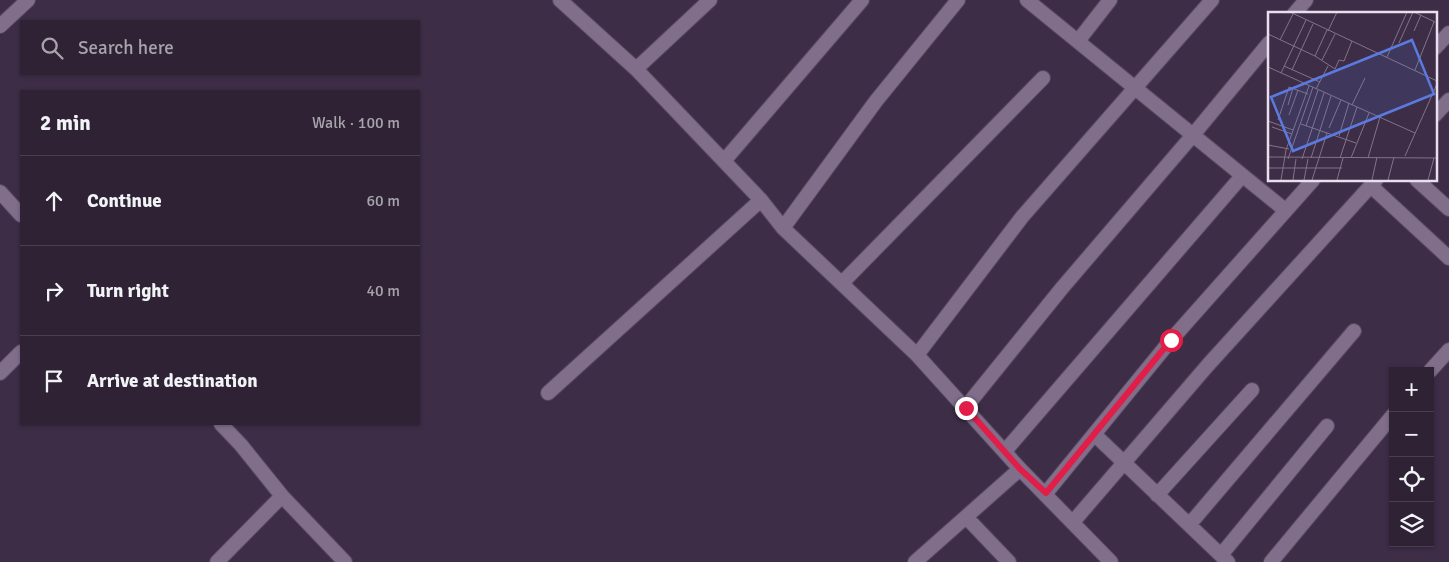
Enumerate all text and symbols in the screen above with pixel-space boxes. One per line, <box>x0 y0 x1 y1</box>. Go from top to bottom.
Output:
inset map <box>1268 12 1436 181</box>
search box <box>20 20 420 75</box>
icon: search <box>38 34 66 62</box>
text: Search here <box>78 36 174 60</box>
text: 2 min <box>40 110 91 136</box>
text: Walk · 100 m <box>312 113 400 133</box>
icon: ahead <box>40 187 68 215</box>
text: Continue <box>87 189 162 213</box>
text: 60 m <box>366 191 400 211</box>
icon: right <box>40 277 68 305</box>
text: Turn right <box>87 279 169 303</box>
text: 40 m <box>366 281 400 301</box>
route start <box>1160 329 1183 352</box>
icon: arrive <box>40 367 68 395</box>
map controls <box>1389 367 1434 547</box>
button: + <box>1389 367 1434 412</box>
text: Arrive at destination <box>87 369 258 393</box>
route end <box>955 397 978 420</box>
button: − <box>1389 412 1434 457</box>
button: locate <box>1389 457 1434 502</box>
button: layers <box>1389 502 1434 547</box>

